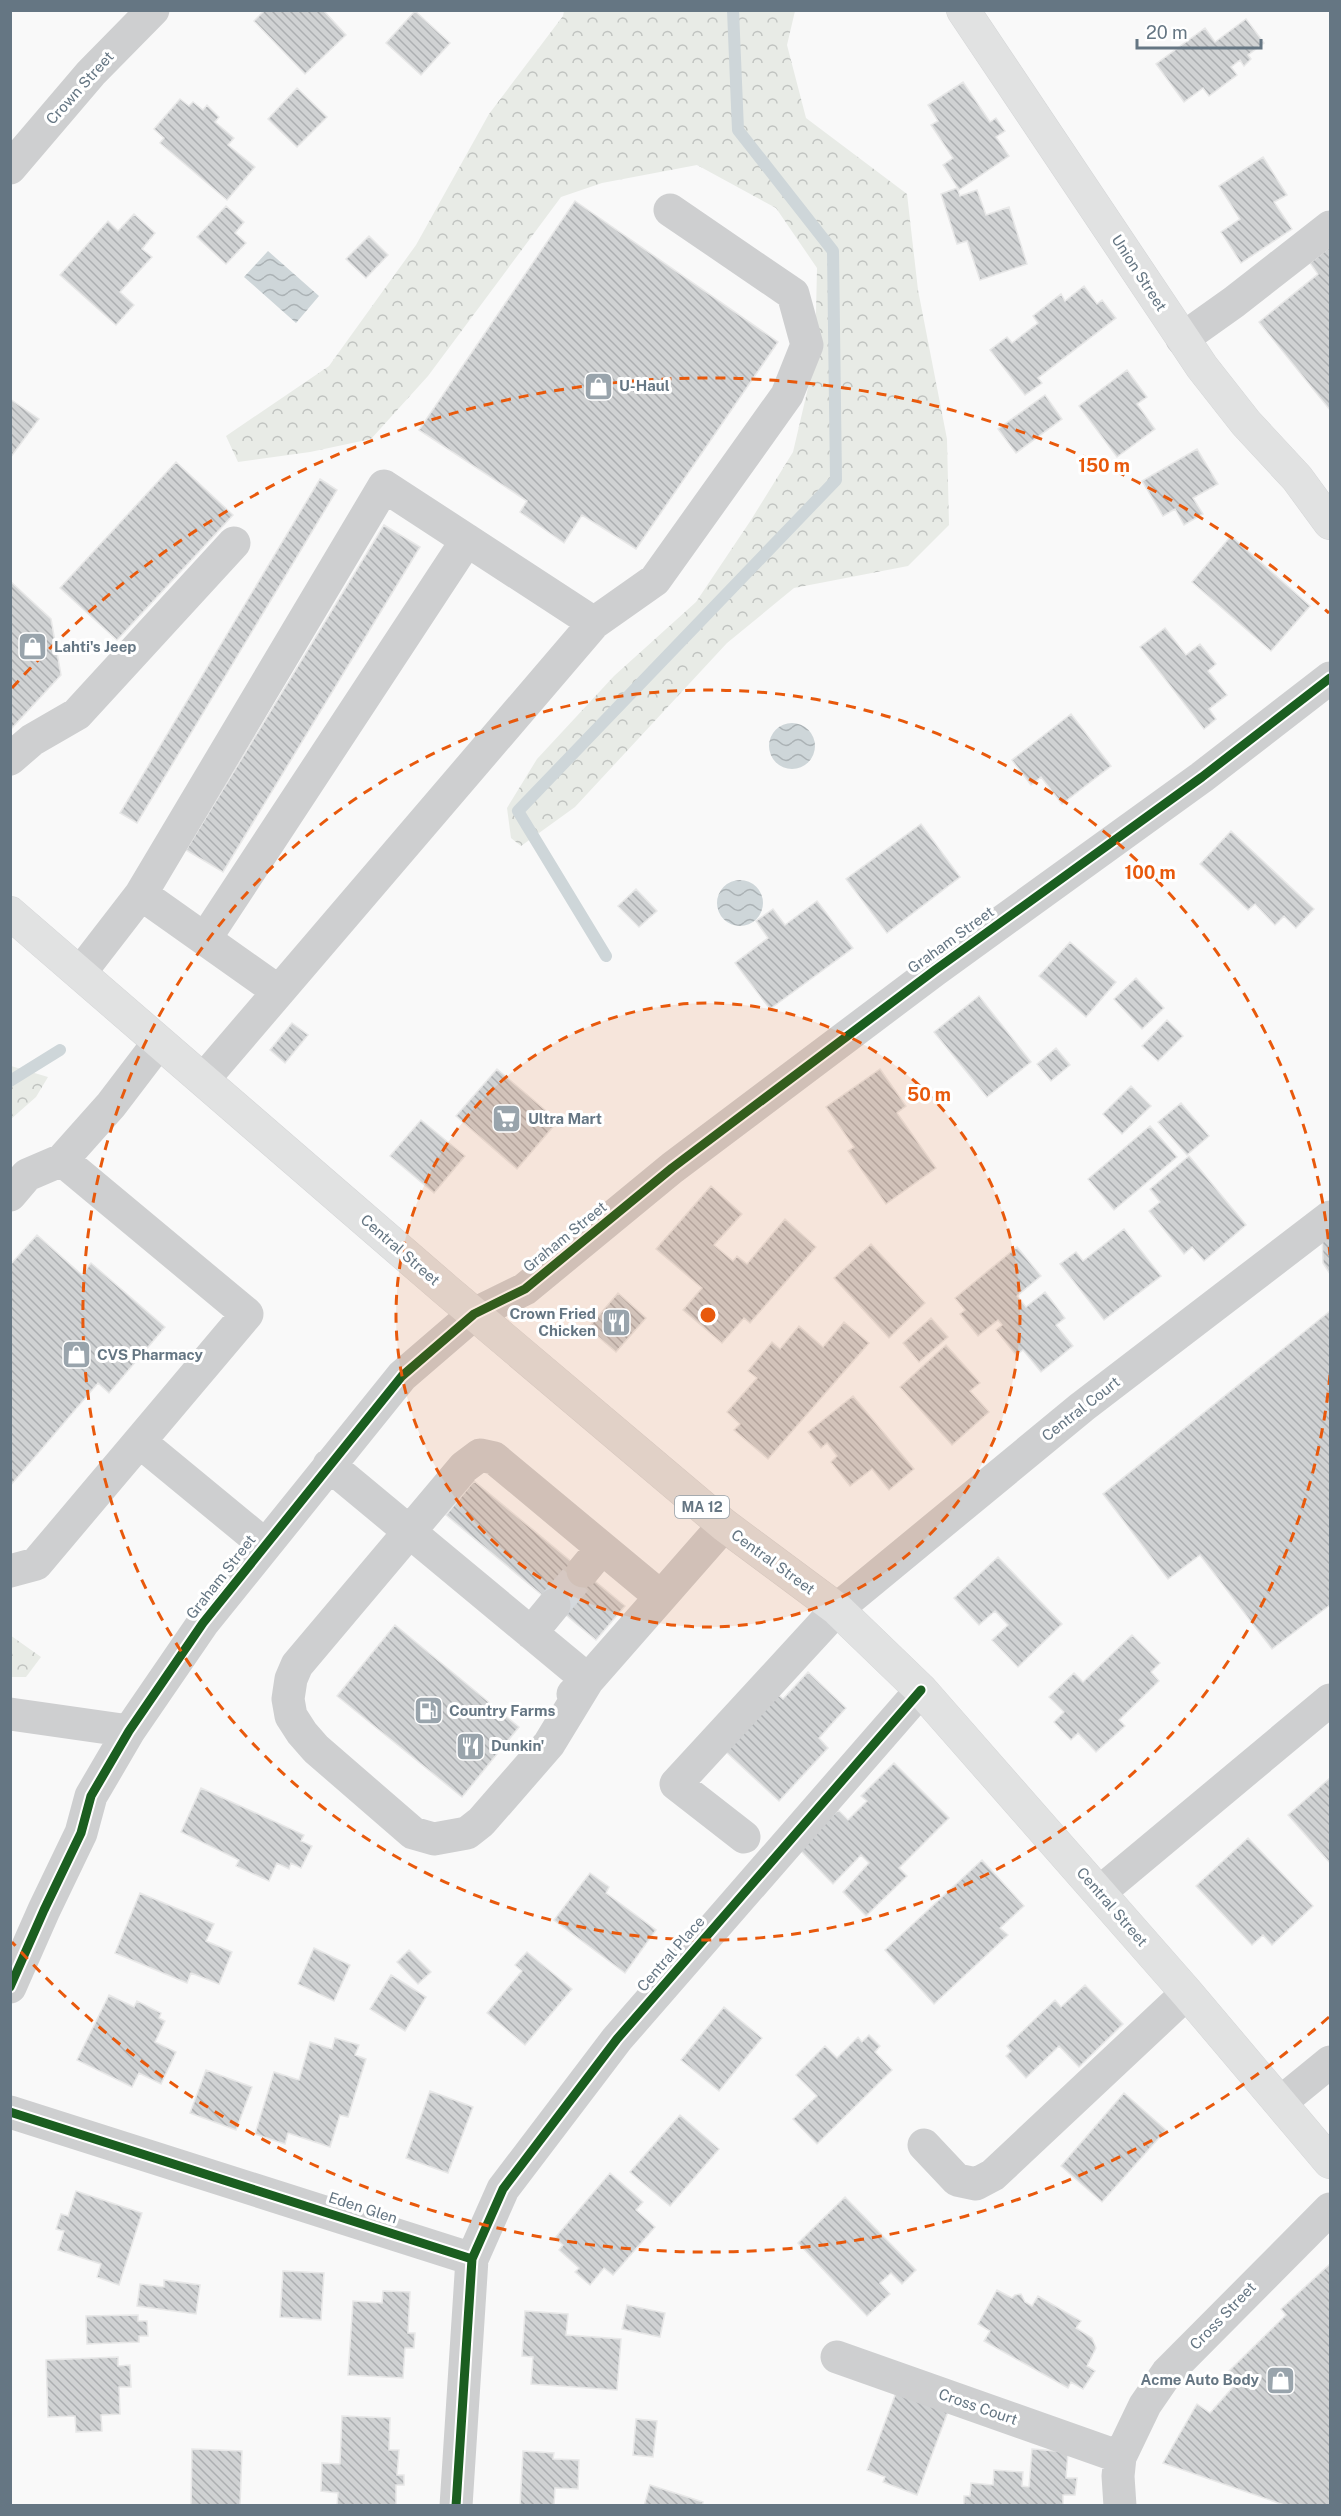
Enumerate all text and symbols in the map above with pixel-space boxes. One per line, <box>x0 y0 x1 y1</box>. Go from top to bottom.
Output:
scale bar <box>1137 12 1262 50</box>
text: 20 m <box>1146 22 1188 43</box>
street label: Crown Street <box>42 48 117 128</box>
street label: Union Street <box>1108 231 1170 314</box>
shop icon: U-Haul <box>582 370 614 402</box>
place label: U-Haul <box>619 377 670 394</box>
text: 150 m <box>1078 455 1130 476</box>
shop icon: Lahti's Jeep <box>17 631 49 663</box>
place label: Lahti's Jeep <box>54 638 136 655</box>
text: 100 m <box>1124 862 1176 883</box>
street label: Graham Street <box>904 903 997 977</box>
text: 50 m <box>907 1084 951 1105</box>
supermarket icon: Ultra Mart <box>491 1103 523 1135</box>
place label: Ultra Mart <box>528 1110 602 1127</box>
street label: Graham Street <box>520 1198 610 1275</box>
street label: Central Street <box>357 1211 443 1289</box>
place label: Crown Fried Chicken <box>509 1305 596 1339</box>
centre of rings <box>698 1305 718 1325</box>
restaurant icon: Crown Fried Chicken <box>601 1307 633 1339</box>
shop icon: CVS Pharmacy <box>60 1339 92 1371</box>
place label: CVS Pharmacy <box>97 1346 204 1363</box>
street label: Central Court <box>1038 1373 1123 1444</box>
road number: MA 12 <box>675 1496 729 1518</box>
street label: Central Street <box>728 1526 818 1598</box>
street label: Graham Street <box>182 1531 259 1622</box>
fuel station icon: Country Farms <box>412 1695 444 1727</box>
place label: Country Farms <box>449 1702 555 1719</box>
restaurant icon: Dunkin' <box>454 1730 486 1762</box>
place label: Dunkin' <box>491 1737 545 1754</box>
street label: Central Street <box>1074 1864 1151 1950</box>
street label: Central Place <box>633 1913 708 1995</box>
street label: Eden Glen <box>327 2188 400 2227</box>
street label: Cross Street <box>1186 2278 1259 2353</box>
shop icon: Acme Auto Body <box>1264 2364 1296 2396</box>
place label: Acme Auto Body <box>1141 2371 1260 2388</box>
street label: Cross Court <box>936 2385 1020 2428</box>

